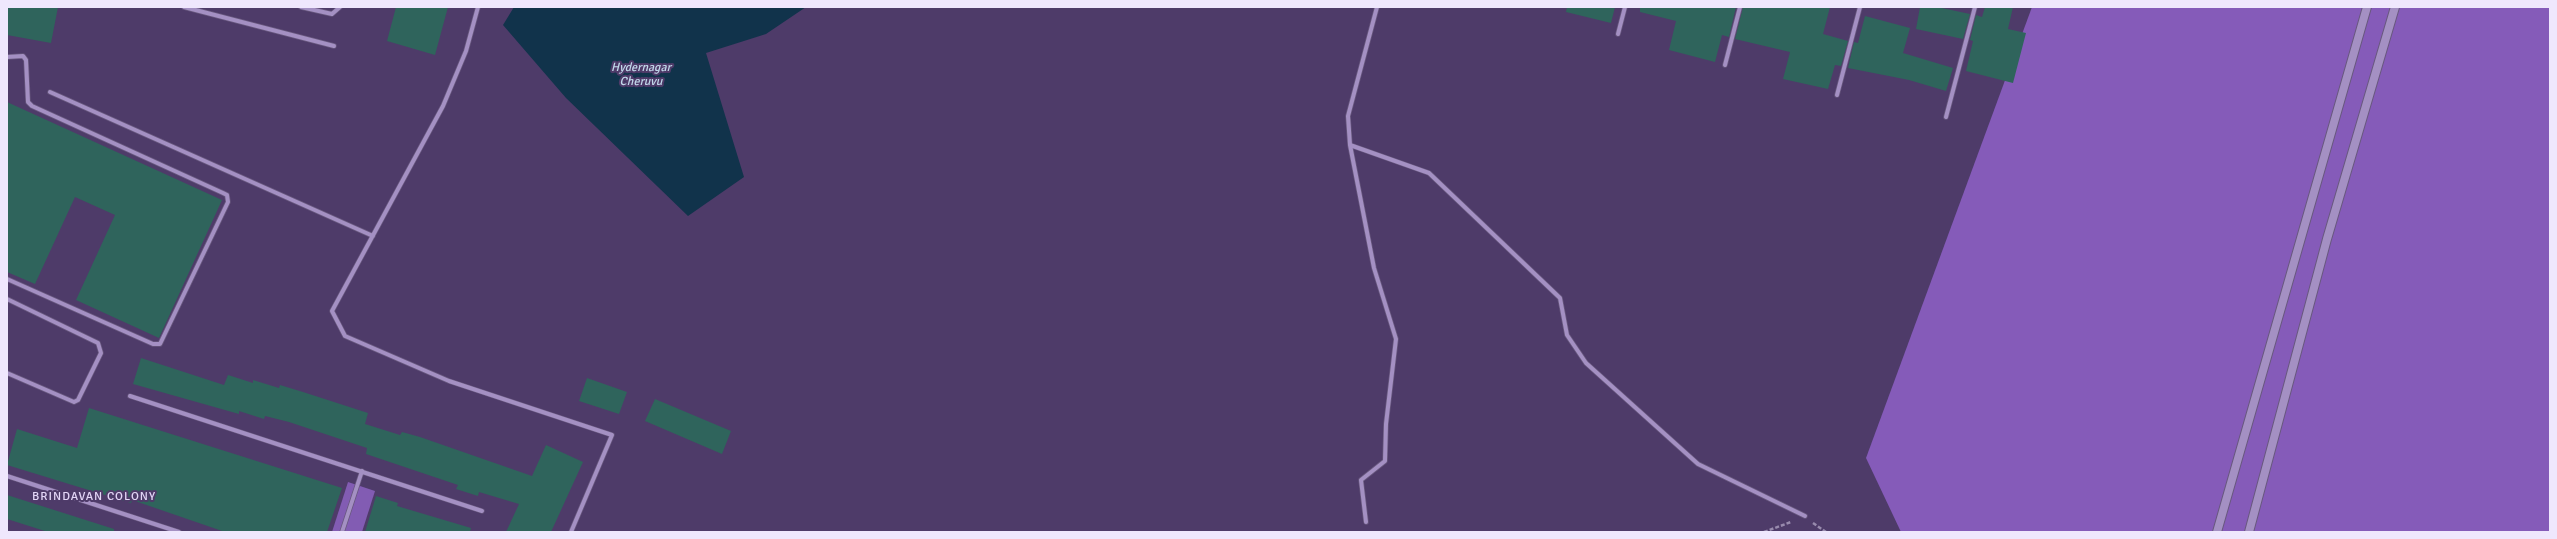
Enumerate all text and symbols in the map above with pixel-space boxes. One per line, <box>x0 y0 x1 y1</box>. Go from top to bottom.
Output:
water label: Hydernagar Cheruvu <box>611 61 671 89</box>
district label: BRINDAVAN COLONY <box>32 490 156 504</box>

